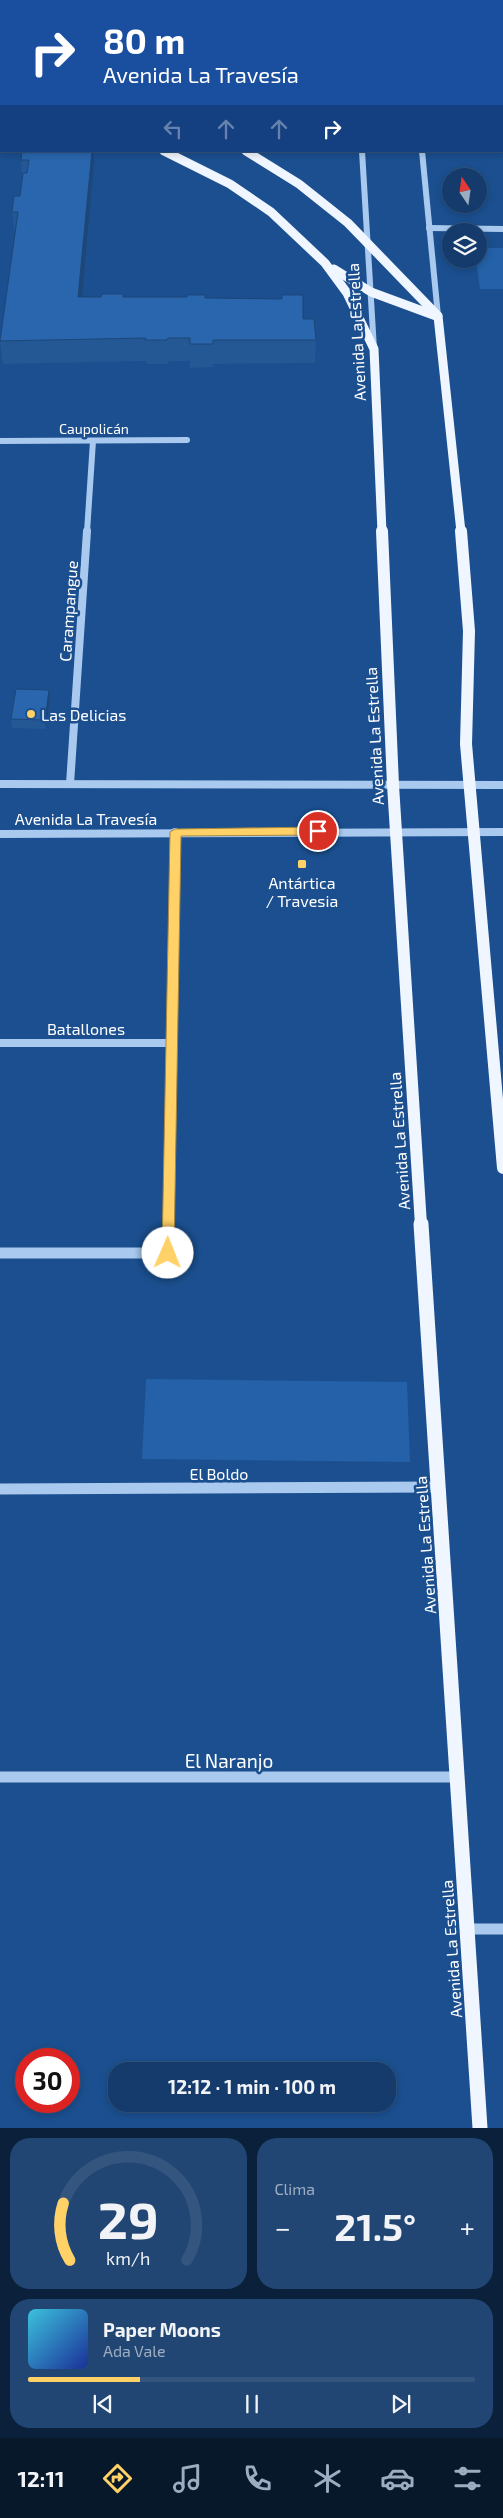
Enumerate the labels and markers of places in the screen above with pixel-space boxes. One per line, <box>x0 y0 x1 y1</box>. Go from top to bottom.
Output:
place label: Las Delicias <box>41 705 126 724</box>
marker: Las Delicias <box>25 708 37 720</box>
pin <box>297 810 339 852</box>
marker: Antártica / Travesia <box>296 858 308 870</box>
place label: Antártica / Travesia <box>266 873 338 910</box>

